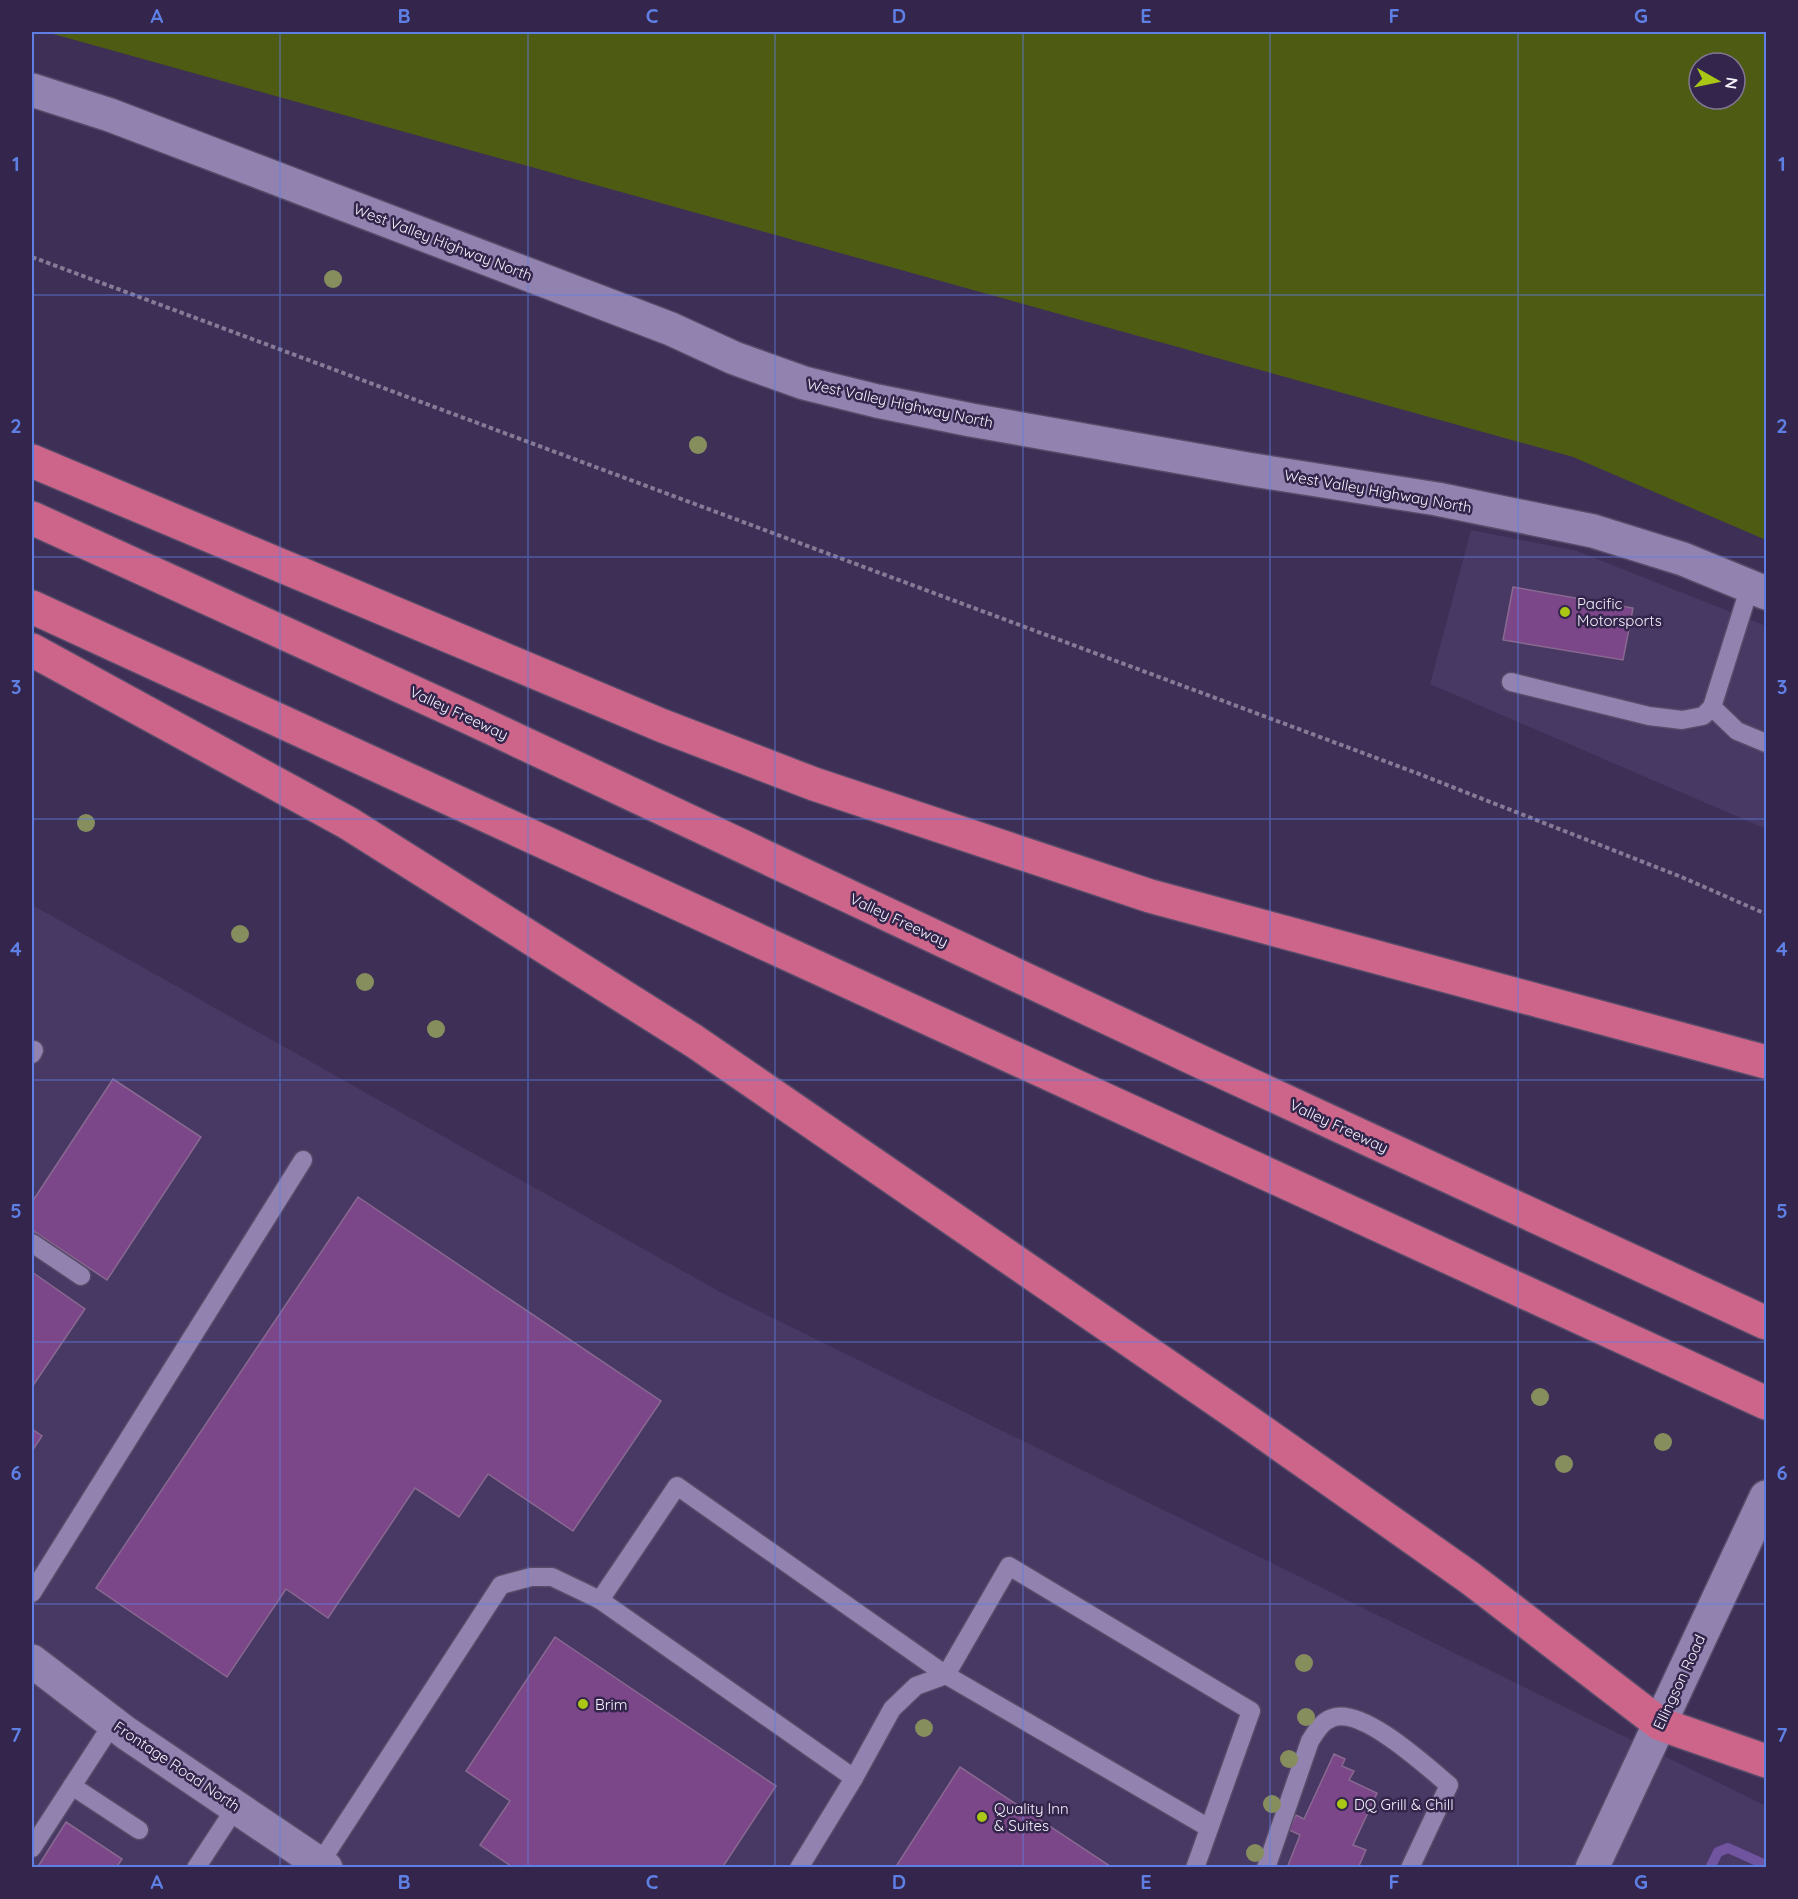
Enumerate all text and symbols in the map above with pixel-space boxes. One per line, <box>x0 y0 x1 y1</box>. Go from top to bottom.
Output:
text: A <box>151 3 164 28</box>
text: B <box>397 3 411 28</box>
text: C <box>646 3 659 28</box>
text: D <box>892 3 906 28</box>
text: E <box>1140 3 1152 28</box>
text: F <box>1388 3 1400 28</box>
text: G <box>1634 3 1648 28</box>
north arrow <box>1687 51 1747 111</box>
text: N <box>1721 76 1743 91</box>
text: 1 <box>12 151 20 176</box>
text: 1 <box>1778 151 1786 176</box>
street label: West Valley Highway North <box>351 199 535 285</box>
street label: West Valley Highway North <box>805 374 995 432</box>
text: 2 <box>10 413 22 438</box>
text: 2 <box>1776 413 1788 438</box>
street label: West Valley Highway North <box>1283 465 1473 517</box>
place label: Pacific Motorsports <box>1577 594 1662 630</box>
marker: Pacific Motorsports <box>1558 605 1572 619</box>
text: 3 <box>11 674 21 699</box>
text: 3 <box>1777 674 1787 699</box>
street label: Valley Freeway <box>407 682 511 744</box>
street label: Valley Freeway <box>847 889 951 951</box>
text: 4 <box>10 936 22 961</box>
text: 4 <box>1776 936 1788 961</box>
street label: Valley Freeway <box>1287 1095 1391 1157</box>
text: 5 <box>10 1198 22 1223</box>
text: 5 <box>1776 1198 1788 1223</box>
text: 6 <box>10 1460 22 1485</box>
text: 6 <box>1776 1460 1788 1485</box>
street label: Ellingson Road <box>1649 1631 1709 1733</box>
place label: Brim <box>595 1695 627 1714</box>
marker: Brim <box>576 1697 590 1711</box>
street label: Frontage Road North <box>110 1717 244 1815</box>
text: 7 <box>11 1722 22 1747</box>
text: 7 <box>1777 1722 1788 1747</box>
place label: DQ Grill & Chill <box>1354 1795 1454 1814</box>
marker: DQ Grill & Chill <box>1335 1797 1349 1811</box>
place label: Quality Inn & Suites <box>994 1799 1069 1835</box>
marker: Quality Inn & Suites <box>975 1810 989 1824</box>
text: A <box>151 1869 164 1894</box>
text: B <box>397 1869 411 1894</box>
text: C <box>646 1869 659 1894</box>
text: D <box>892 1869 906 1894</box>
text: E <box>1140 1869 1152 1894</box>
text: F <box>1388 1869 1400 1894</box>
text: G <box>1634 1869 1648 1894</box>

